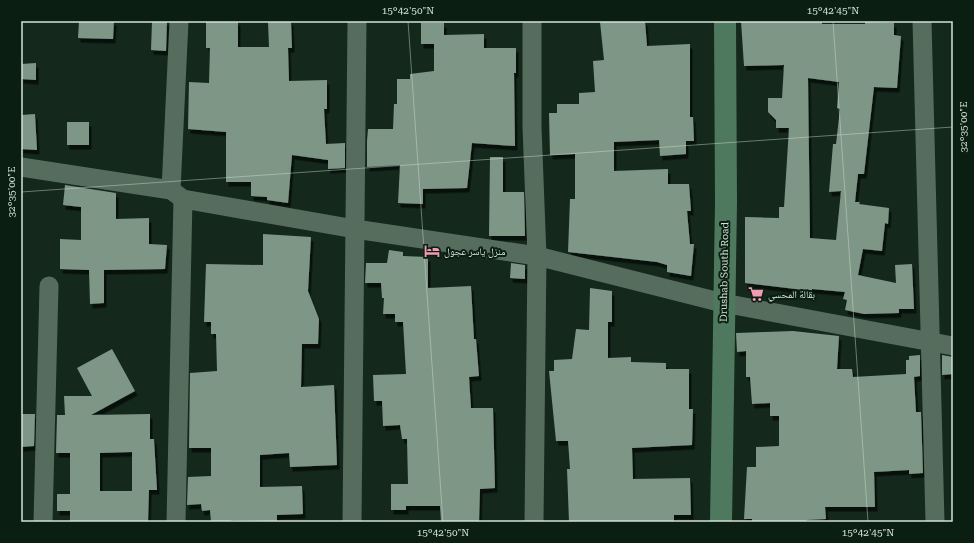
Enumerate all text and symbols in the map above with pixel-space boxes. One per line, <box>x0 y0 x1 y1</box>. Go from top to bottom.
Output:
text: 15°42'50"N <box>382 5 434 16</box>
text: 15°42'45"N <box>807 5 859 16</box>
text: 32°35'00"E <box>958 101 969 153</box>
text: 32°35'00"E <box>6 166 17 218</box>
street label: Drushab South Road <box>718 221 730 322</box>
hotel icon: منزل ياسر عجول <box>423 242 441 260</box>
place label: منزل ياسر عجول <box>444 246 506 258</box>
supermarket icon: بقالة المحسي <box>747 285 765 303</box>
place label: بقالة المحسي <box>768 289 815 302</box>
text: 15°42'50"N <box>417 527 469 538</box>
text: 15°42'45"N <box>842 527 894 538</box>

